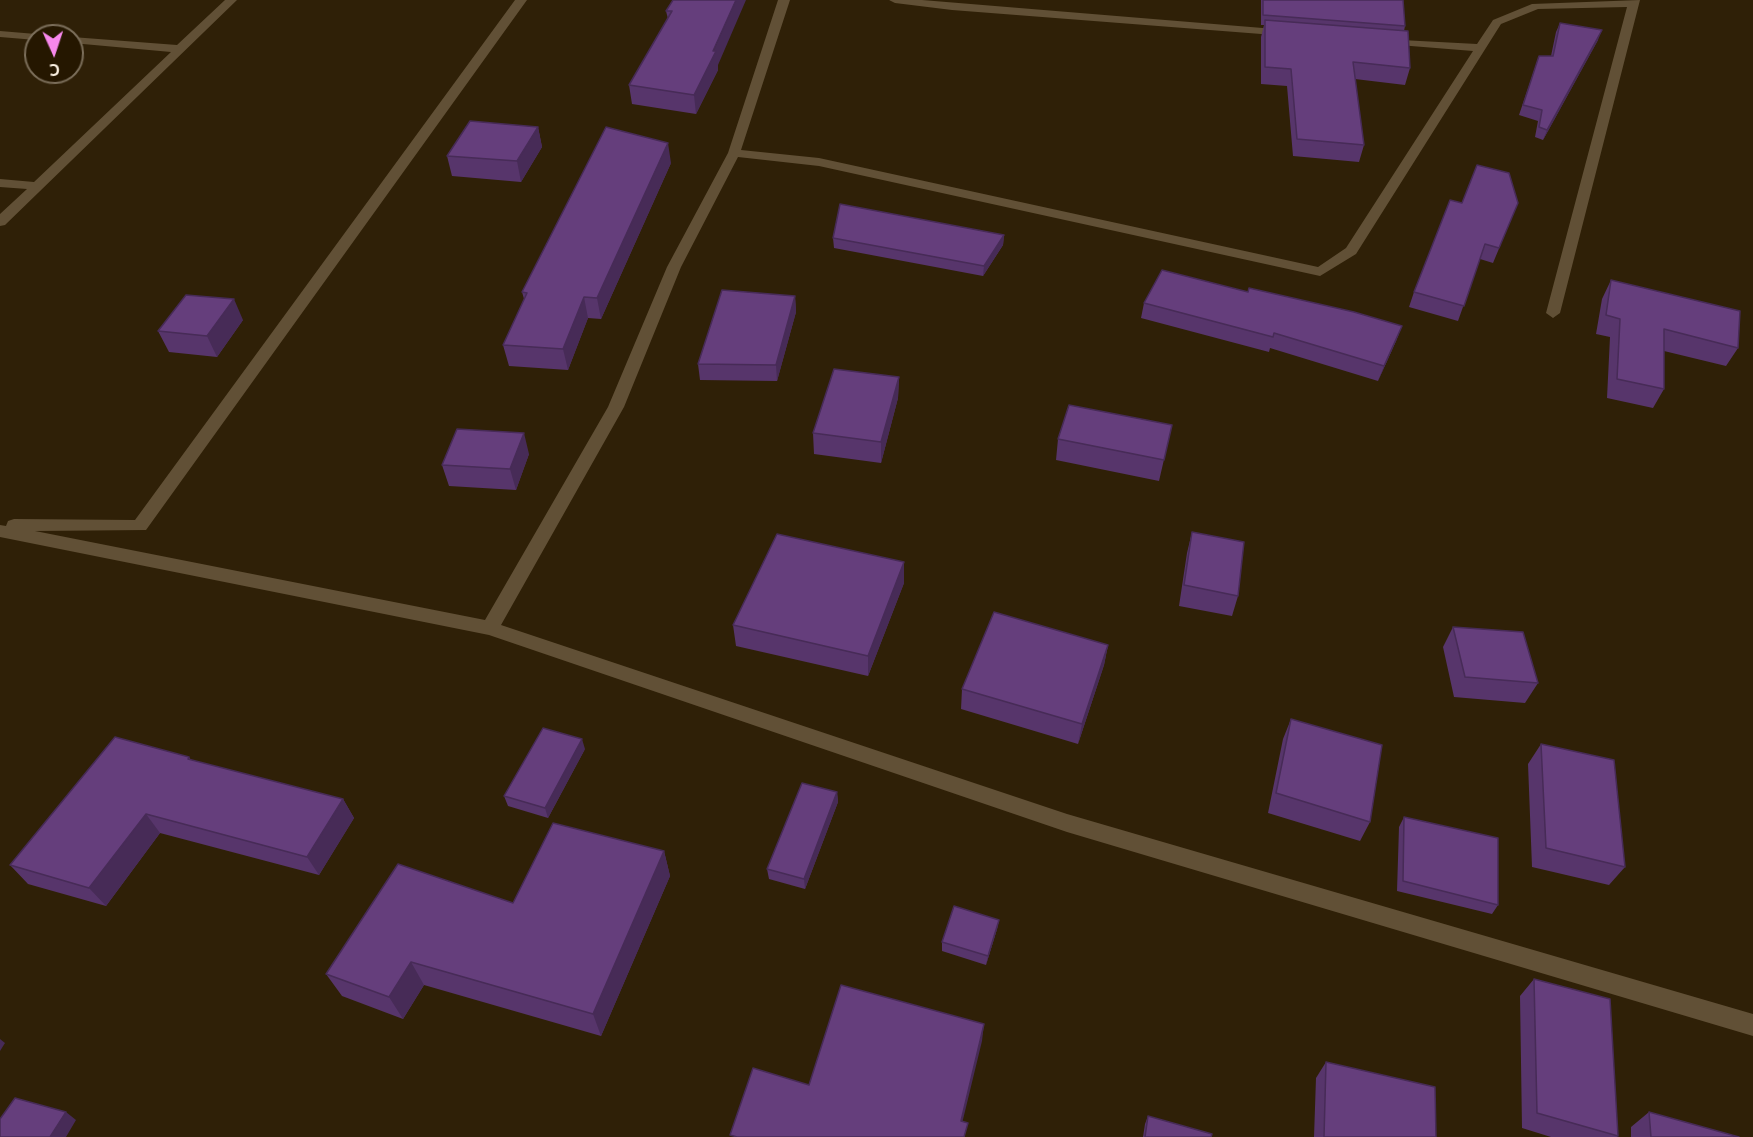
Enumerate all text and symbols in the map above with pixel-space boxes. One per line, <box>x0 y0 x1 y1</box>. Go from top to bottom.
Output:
north arrow <box>24 24 84 84</box>
text: С <box>49 61 60 79</box>

